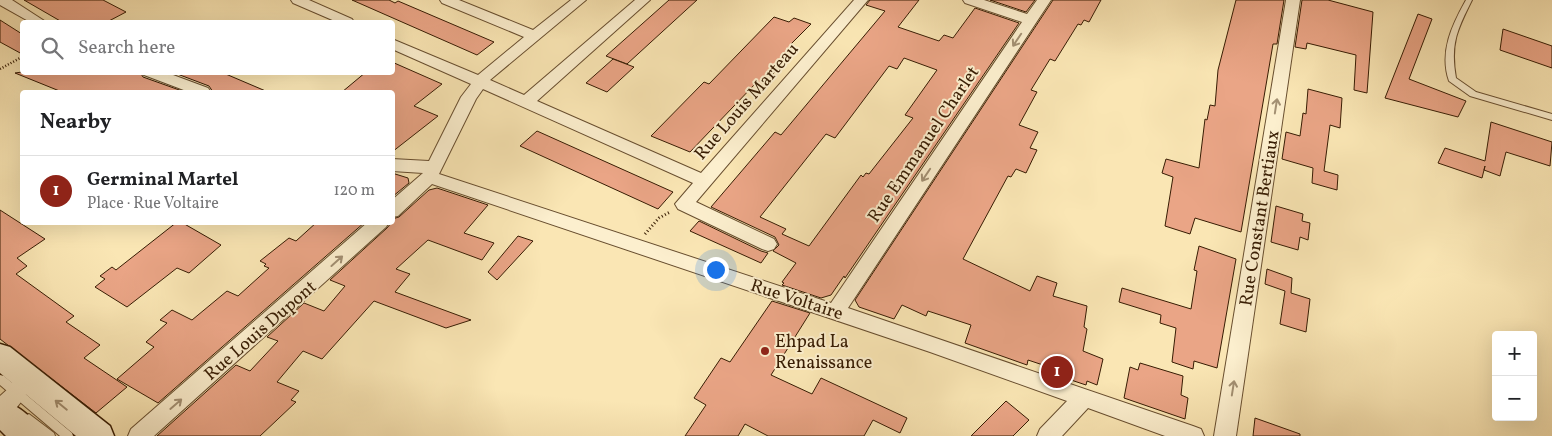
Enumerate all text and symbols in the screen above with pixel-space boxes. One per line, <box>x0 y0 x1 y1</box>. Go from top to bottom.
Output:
search box <box>20 20 395 75</box>
one-way arrow <box>1012 33 1022 47</box>
icon: search <box>38 34 66 62</box>
text: Search here <box>78 35 175 61</box>
street label: Rue Louis Marteau <box>689 38 805 166</box>
street label: Rue Emmanuel Charlet <box>862 62 986 228</box>
one-way arrow <box>1271 98 1281 114</box>
text: Nearby <box>40 108 111 137</box>
street label: Rue Constant Bertiaux <box>1234 128 1287 308</box>
text: Germinal Martel <box>87 167 239 193</box>
one-way arrow <box>921 168 931 182</box>
text: 1 <box>53 180 59 202</box>
text: 120 m <box>333 180 375 202</box>
text: Place · Rue Voltaire <box>87 193 219 215</box>
one-way arrow <box>330 256 343 267</box>
your location <box>703 257 729 283</box>
street label: Rue Voltaire <box>747 274 846 327</box>
street label: Rue Louis Dupont <box>199 275 323 387</box>
place label: Ehpad La Renaissance <box>775 330 872 376</box>
map controls <box>1492 331 1537 421</box>
button: + <box>1492 331 1537 376</box>
marker: Ehpad La Renaissance <box>759 345 771 357</box>
pin: 1 <box>1041 353 1073 391</box>
button: − <box>1492 376 1537 421</box>
one-way arrow <box>1228 380 1238 396</box>
one-way arrow <box>169 398 182 410</box>
one-way arrow <box>55 400 68 411</box>

